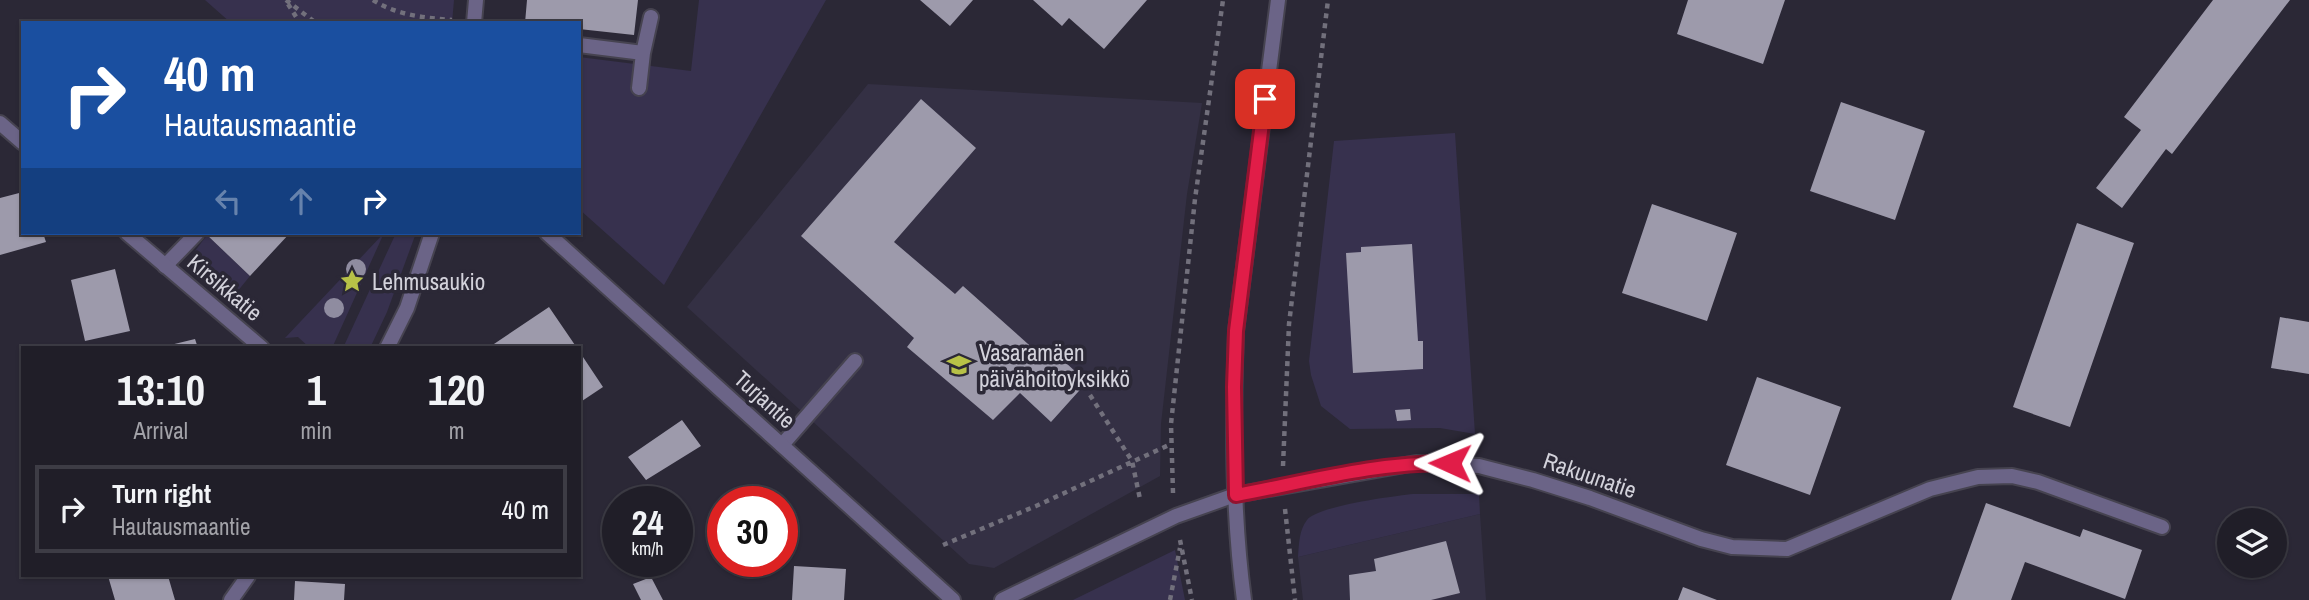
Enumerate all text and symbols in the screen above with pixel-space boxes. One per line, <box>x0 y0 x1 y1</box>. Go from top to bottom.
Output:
text: 40 m <box>164 40 256 106</box>
icon: right <box>49 49 140 140</box>
pin <box>1235 69 1295 129</box>
icon: arrive <box>1246 80 1284 118</box>
text: Hautausmaantie <box>164 103 357 146</box>
icon: left <box>209 182 247 220</box>
icon: ahead <box>282 182 320 220</box>
icon: right <box>355 182 393 220</box>
street label: Kirsikkatie <box>181 246 269 328</box>
place label: Lehmusaukio <box>372 266 485 297</box>
place icon: Lehmusaukio <box>338 267 366 295</box>
place label: Vasaramäen päivähoitoyksikkö <box>979 337 1130 394</box>
school or university icon: Vasaramäen päivähoitoyksikkö <box>945 351 973 379</box>
text: 13:10 <box>117 362 205 418</box>
text: 1 <box>307 362 326 418</box>
text: 120 <box>428 362 485 418</box>
street label: Turjantie <box>728 363 802 435</box>
text: Arrival <box>134 415 188 446</box>
text: min <box>301 415 332 446</box>
text: m <box>449 415 464 446</box>
position arrow <box>1413 426 1487 500</box>
street label: Rakuunatie <box>1539 445 1641 505</box>
text: Turn right <box>112 476 211 511</box>
speed limit sign: 30 <box>707 486 798 577</box>
icon: right <box>53 490 91 528</box>
text: 40 m <box>502 492 549 527</box>
text: 24 <box>632 499 663 546</box>
map controls <box>2217 508 2287 578</box>
button: layers <box>2217 508 2287 578</box>
text: Hautausmaantie <box>112 511 250 542</box>
text: km/h <box>632 536 664 561</box>

